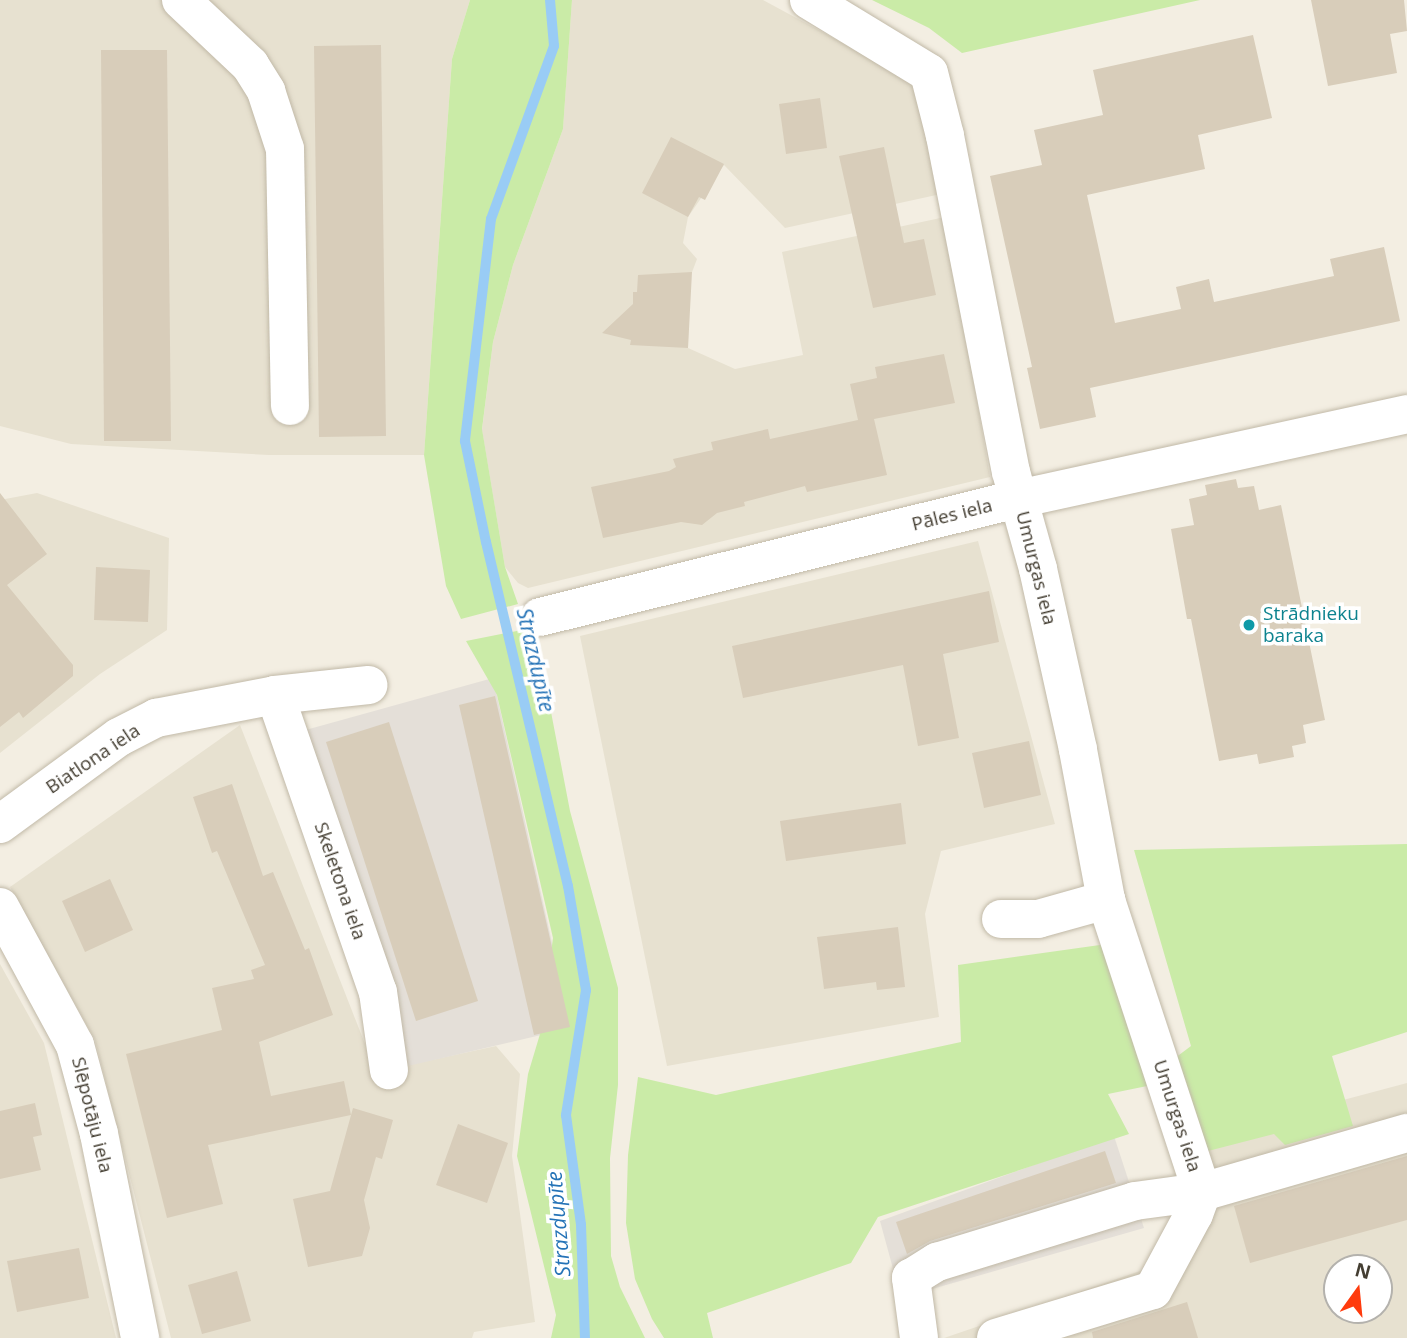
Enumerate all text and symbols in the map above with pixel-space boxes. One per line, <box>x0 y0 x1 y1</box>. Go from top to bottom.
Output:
street label: Pāles iela <box>909 494 995 536</box>
street label: Umurgas iela <box>1011 509 1061 627</box>
place label: Strādnieku baraka <box>1263 603 1359 647</box>
water label: Strazdupīte <box>512 606 560 714</box>
marker: Strādnieku baraka <box>1241 617 1257 633</box>
street label: Biatlona iela <box>42 719 144 799</box>
street label: Skeletona iela <box>309 819 371 943</box>
street label: Slēpotāju iela <box>67 1055 117 1175</box>
street label: Umurgas iela <box>1148 1057 1206 1175</box>
water label: Strazdupīte <box>541 1170 575 1278</box>
north arrow <box>1323 1254 1393 1324</box>
text: N <box>1352 1256 1374 1285</box>

